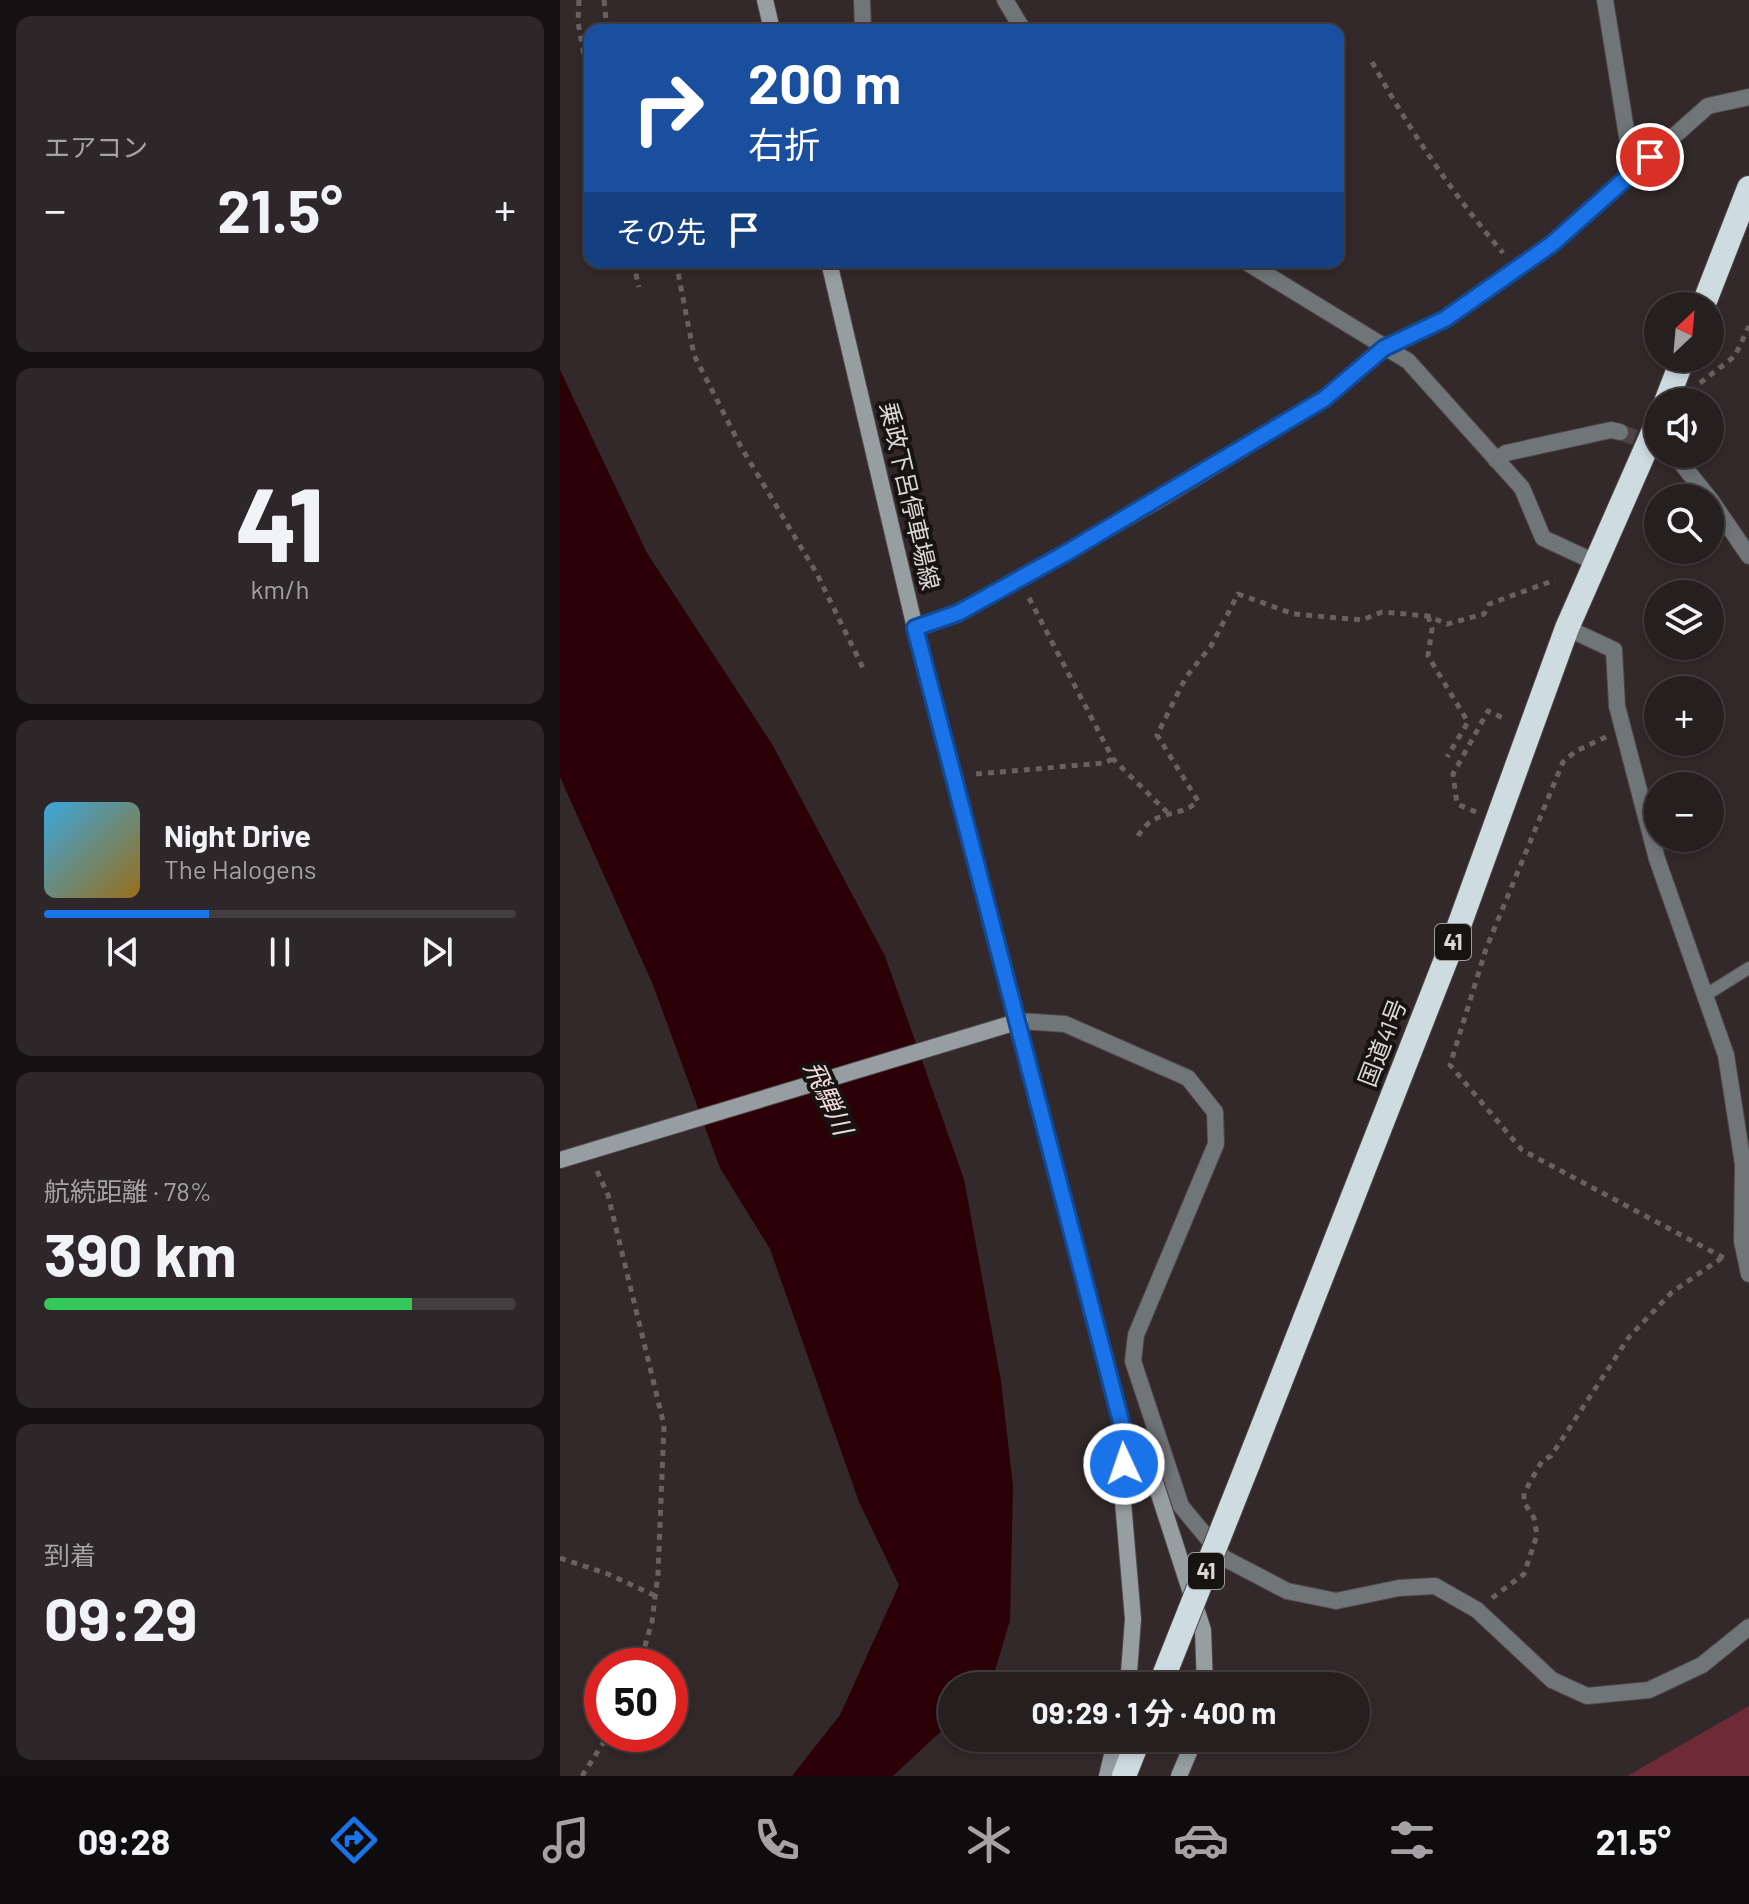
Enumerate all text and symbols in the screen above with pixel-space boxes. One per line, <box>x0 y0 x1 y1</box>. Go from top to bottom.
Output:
text: 200 m <box>748 48 901 115</box>
icon: right <box>616 56 720 160</box>
text: 右折 <box>748 122 820 165</box>
pin <box>1616 123 1684 191</box>
text: エアコン <box>44 131 148 162</box>
icon: arrive <box>1628 135 1672 179</box>
text: 21.5° <box>217 173 343 245</box>
text: − <box>44 182 66 235</box>
text: + <box>494 182 516 235</box>
icon: arrive <box>722 208 766 252</box>
text: その先 <box>616 213 706 249</box>
north arrow <box>1644 292 1724 372</box>
map controls <box>1644 292 1724 852</box>
button: sound <box>1644 388 1724 468</box>
street label: 乗政下呂停車場線 <box>875 399 946 592</box>
text: 41 <box>235 458 325 583</box>
button: search <box>1644 484 1724 564</box>
text: km/h <box>251 573 309 604</box>
button: layers <box>1644 580 1724 660</box>
button: + <box>1644 676 1724 756</box>
button: − <box>1644 772 1724 852</box>
text: Night Drive <box>164 817 311 853</box>
text: The Halogens <box>164 853 316 884</box>
road number: 41 <box>1435 924 1471 960</box>
icon: previous <box>101 930 145 974</box>
icon: pause <box>258 930 302 974</box>
icon: next <box>415 930 459 974</box>
street label: 国道41号 <box>1352 995 1412 1090</box>
water label: 飛騨川 <box>799 1055 861 1142</box>
text: 航続距離 · 78% <box>44 1175 212 1206</box>
text: 390 km <box>44 1217 237 1289</box>
position arrow <box>1082 1422 1166 1506</box>
text: 到着 <box>44 1539 96 1570</box>
road number: 41 <box>1188 1553 1224 1589</box>
text: 09:29 <box>44 1581 197 1653</box>
speed limit sign: 50 <box>584 1648 688 1752</box>
text: 09:29 · 1 分 · 400 m <box>1032 1694 1276 1730</box>
icon: directions <box>326 1812 382 1868</box>
icon: music <box>538 1812 594 1868</box>
icon: phone <box>749 1812 805 1868</box>
icon: climate <box>961 1812 1017 1868</box>
icon: car <box>1173 1812 1229 1868</box>
icon: filters <box>1384 1812 1440 1868</box>
text: 09:28 <box>78 1819 170 1862</box>
text: 21.5° <box>1596 1819 1671 1862</box>

